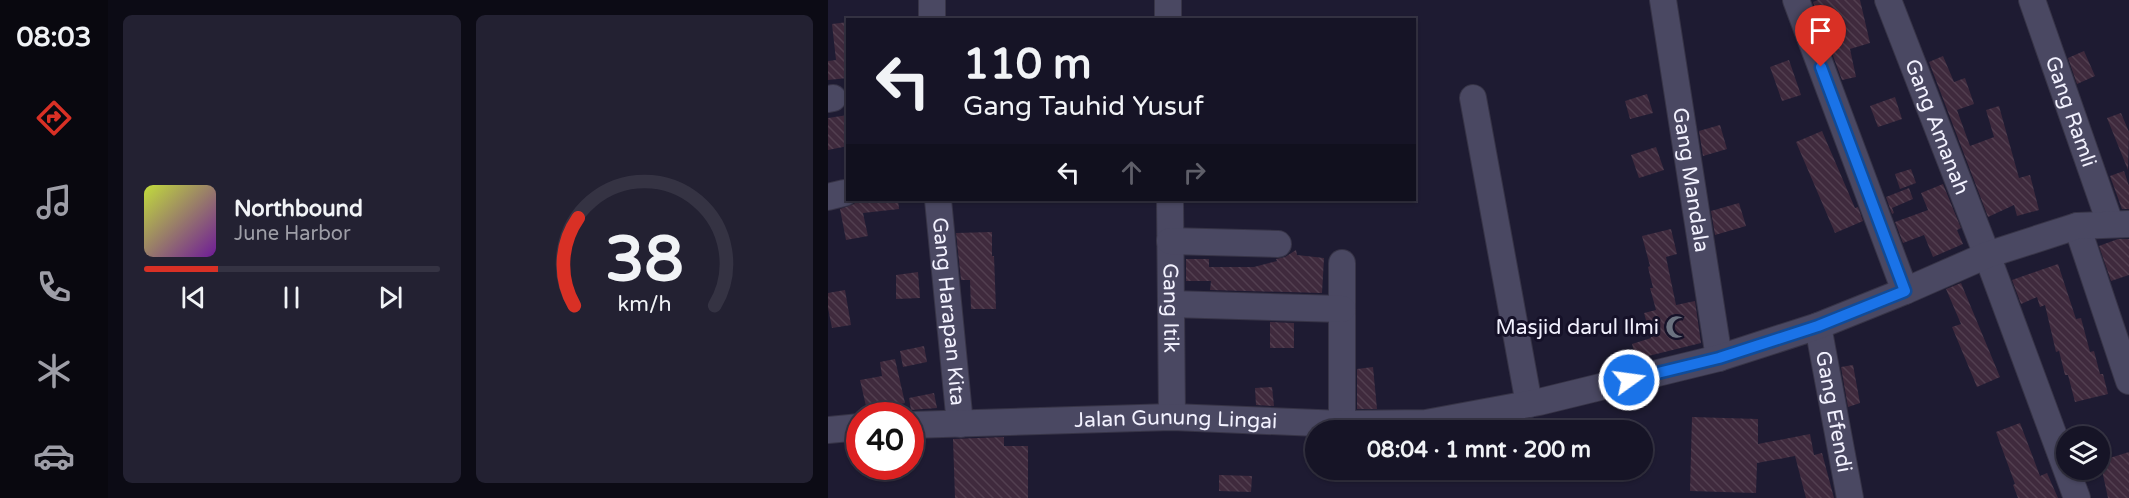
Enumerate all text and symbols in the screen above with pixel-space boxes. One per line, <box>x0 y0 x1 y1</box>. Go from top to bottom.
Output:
pin <box>1795 5 1846 67</box>
icon: arrive <box>1804 14 1837 47</box>
text: 08:03 <box>17 21 91 54</box>
text: 110 m <box>963 39 1092 90</box>
icon: left <box>864 42 942 120</box>
street label: Gang Ramli <box>2040 53 2101 170</box>
street label: Gang Amanah <box>1899 56 1974 198</box>
text: Gang Tauhid Yusuf <box>963 90 1204 123</box>
icon: directions <box>33 97 75 139</box>
street label: Gang Mandala <box>1667 106 1714 254</box>
icon: left <box>1052 156 1085 189</box>
icon: ahead <box>1115 156 1148 189</box>
icon: right <box>1178 156 1211 189</box>
icon: music <box>33 181 75 223</box>
text: Northbound <box>234 196 363 222</box>
street label: Gang Harapan Kita <box>927 216 970 407</box>
text: June Harbor <box>234 222 351 246</box>
text: 38 <box>605 223 683 298</box>
street label: Gang Itik <box>1158 263 1183 353</box>
icon: phone <box>33 266 75 308</box>
icon: previous <box>177 281 210 314</box>
icon: pause <box>275 281 308 314</box>
icon: next <box>374 281 407 314</box>
text: km/h <box>617 291 671 317</box>
mosque icon: Masjid darul Ilmi <box>1664 314 1690 340</box>
place label: Masjid darul Ilmi <box>1495 315 1659 340</box>
position arrow <box>1597 348 1661 412</box>
street label: Gang Efendi <box>1810 349 1857 474</box>
icon: climate <box>33 350 75 392</box>
speed limit sign: 40 <box>846 402 924 480</box>
street label: Jalan Gunung Lingai <box>1074 405 1278 434</box>
map controls <box>2056 426 2110 480</box>
button: layers <box>2056 426 2110 480</box>
icon: car <box>33 435 75 477</box>
text: 08:04 · 1 mnt · 200 m <box>1367 437 1591 463</box>

